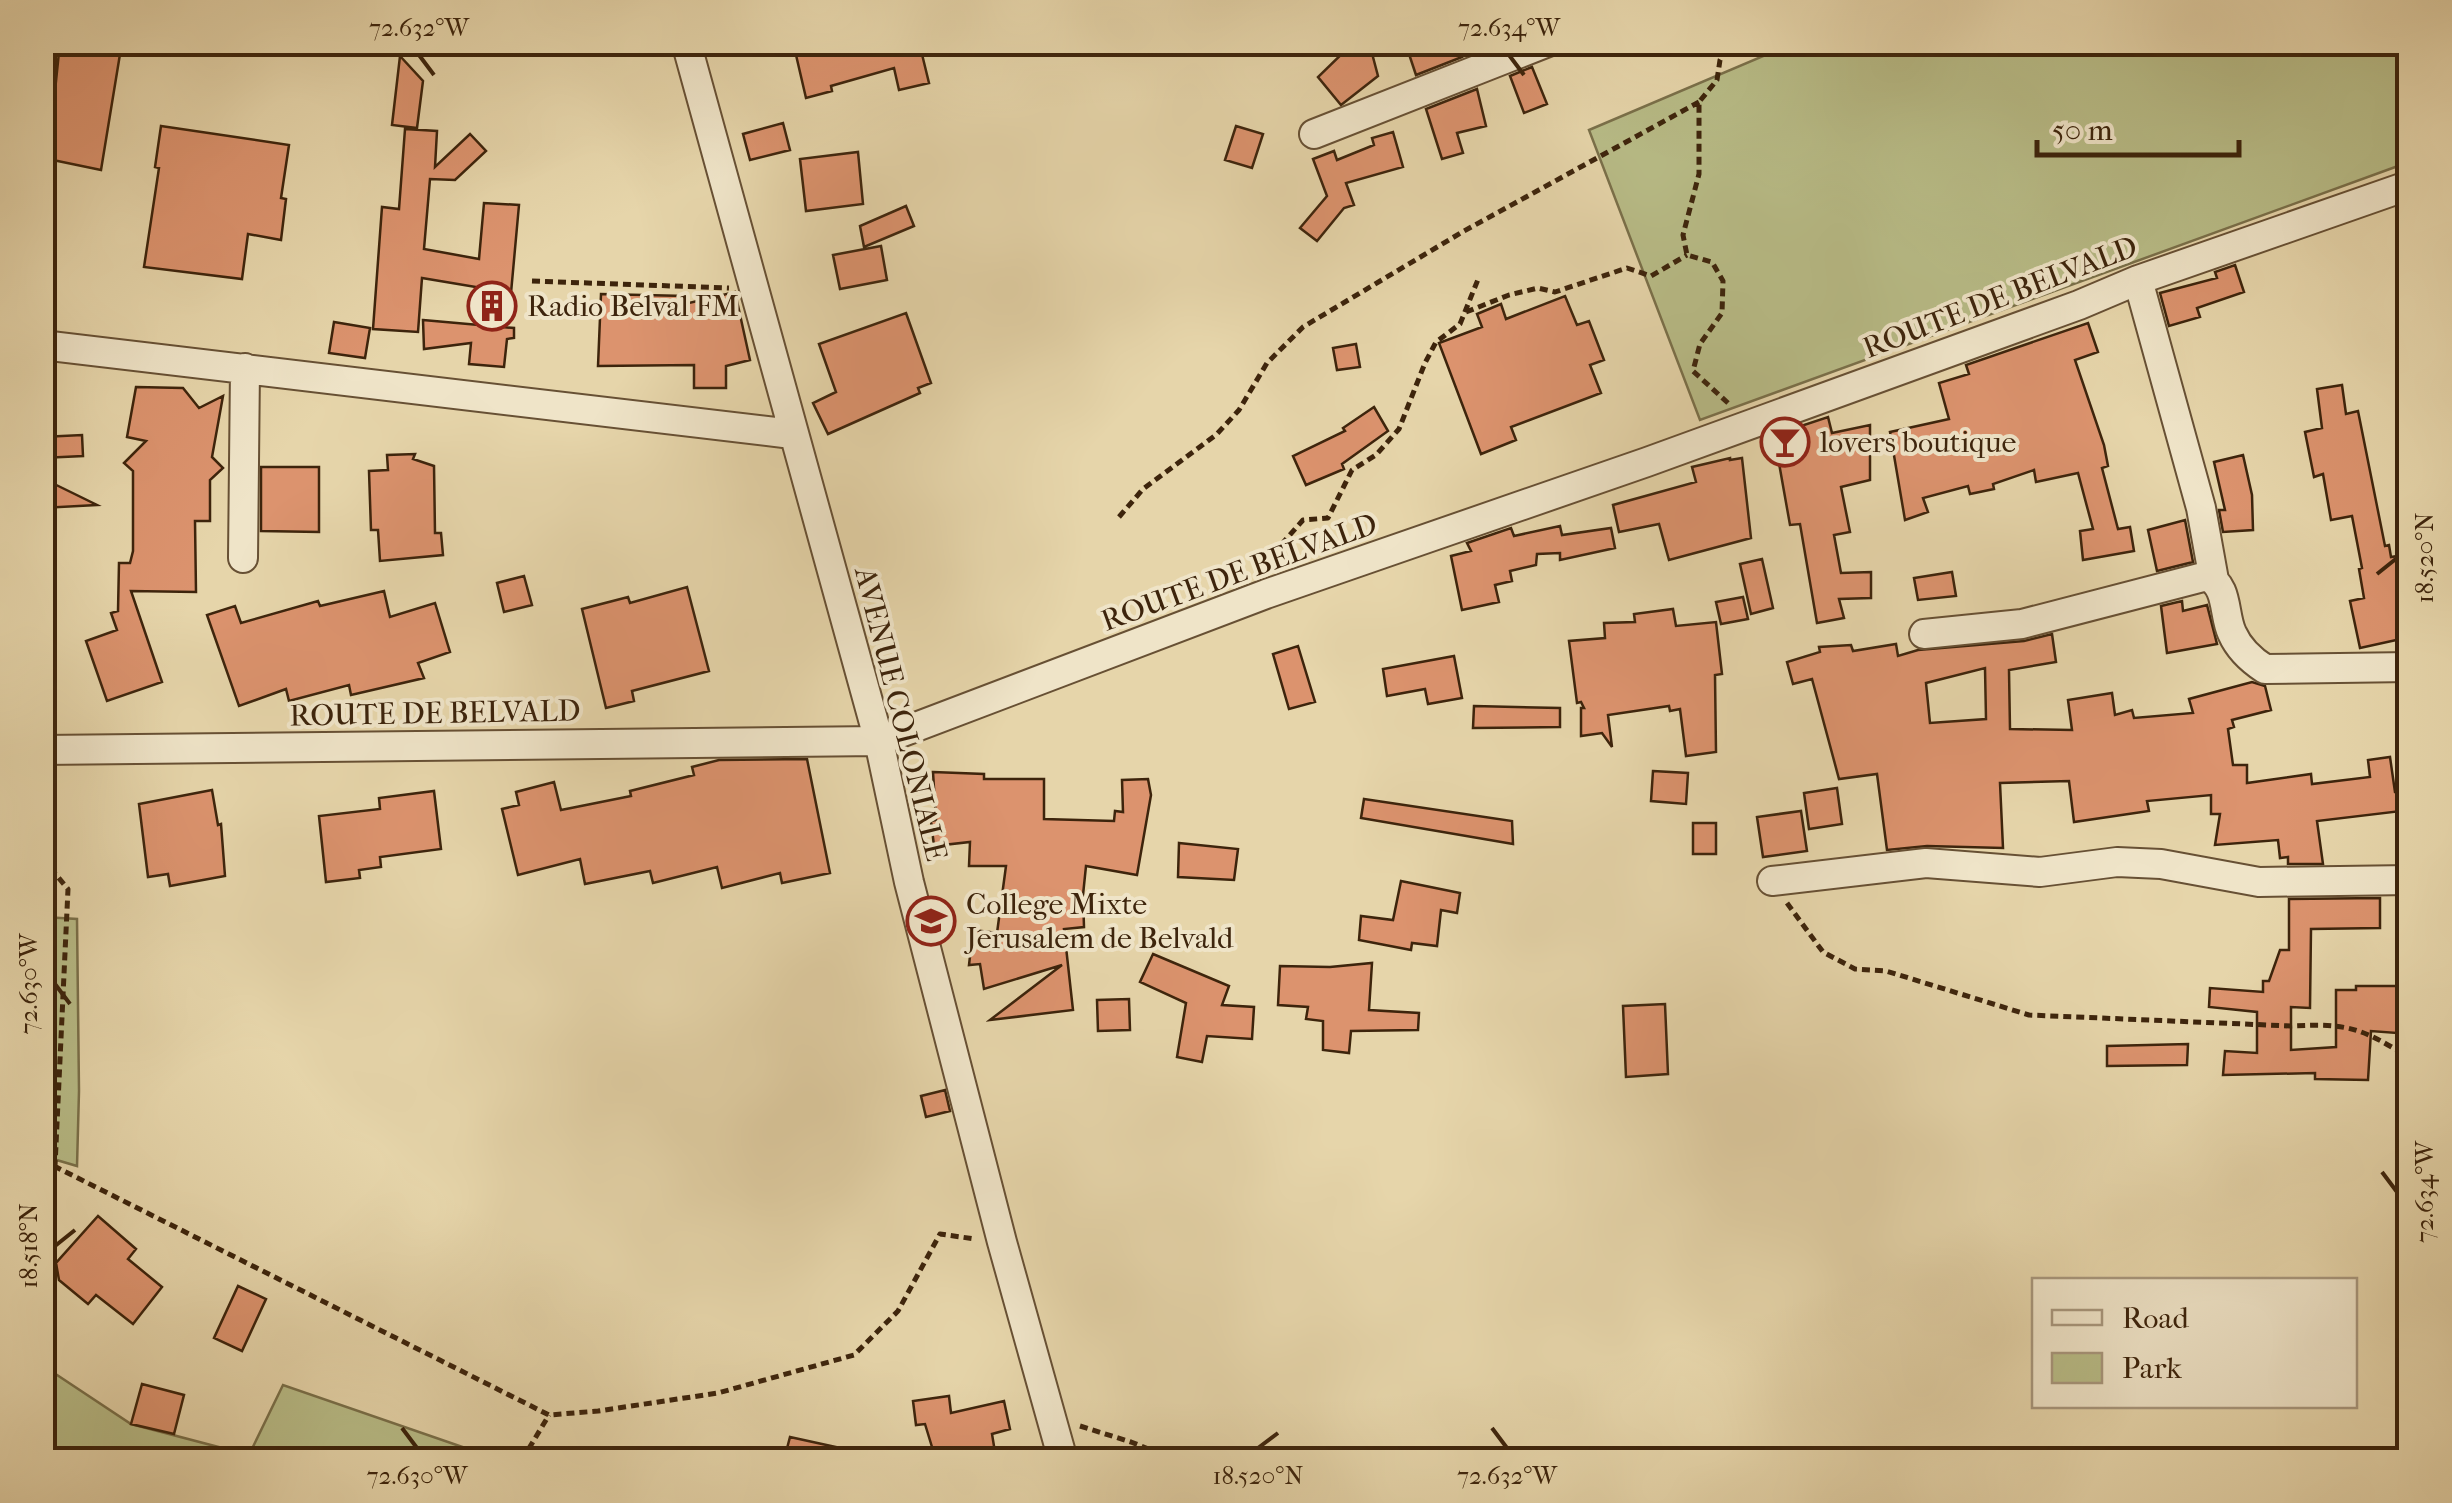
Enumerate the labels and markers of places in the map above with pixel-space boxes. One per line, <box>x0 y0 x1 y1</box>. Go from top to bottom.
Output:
building icon: Radio Belval FM <box>466 280 518 332</box>
place label: Radio Belval FM <box>527 289 739 324</box>
bar icon: lovers boutique <box>1759 416 1811 468</box>
place label: lovers boutique <box>1819 425 2017 460</box>
place label: College Mixte Jerusalem de Belvald <box>964 887 1234 956</box>
school or university icon: College Mixte Jerusalem de Belvald <box>905 895 957 947</box>

